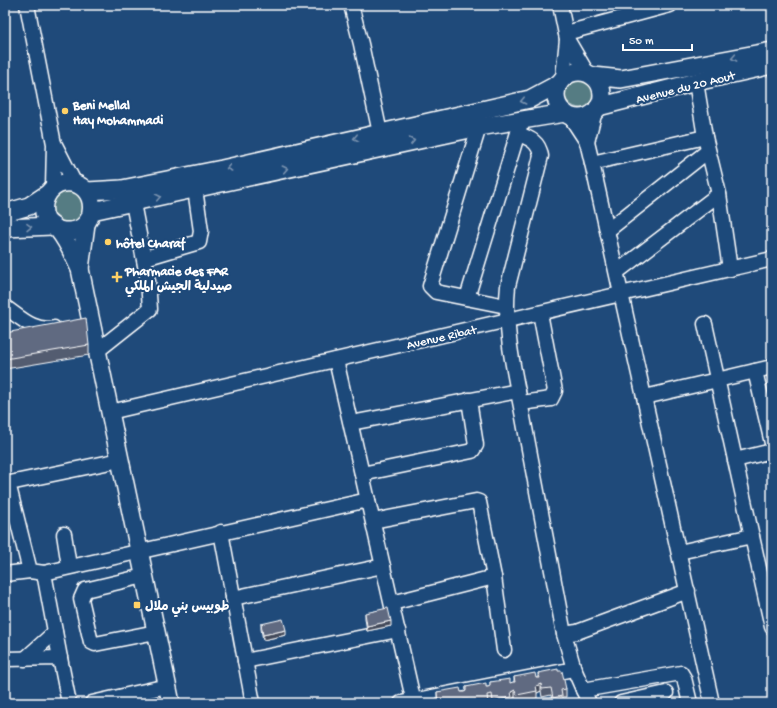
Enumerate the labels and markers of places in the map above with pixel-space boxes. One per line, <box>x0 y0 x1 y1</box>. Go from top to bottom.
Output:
place label: Beni Mellal Hay Mohammadi <box>72 99 163 129</box>
marker: Beni Mellal Hay Mohammadi <box>60 106 70 116</box>
place label: hôtel Charaf <box>116 236 187 252</box>
marker: hôtel Charaf <box>103 237 113 247</box>
place label: Pharmacie des FAR صيدلية الجيش الملكي <box>124 265 232 298</box>
marker: Pharmacie des FAR صيدلية الجيش الملكي <box>112 272 122 282</box>
marker: طوبيس بني ملال <box>132 600 142 610</box>
place label: طوبيس بني ملال <box>145 600 229 618</box>

